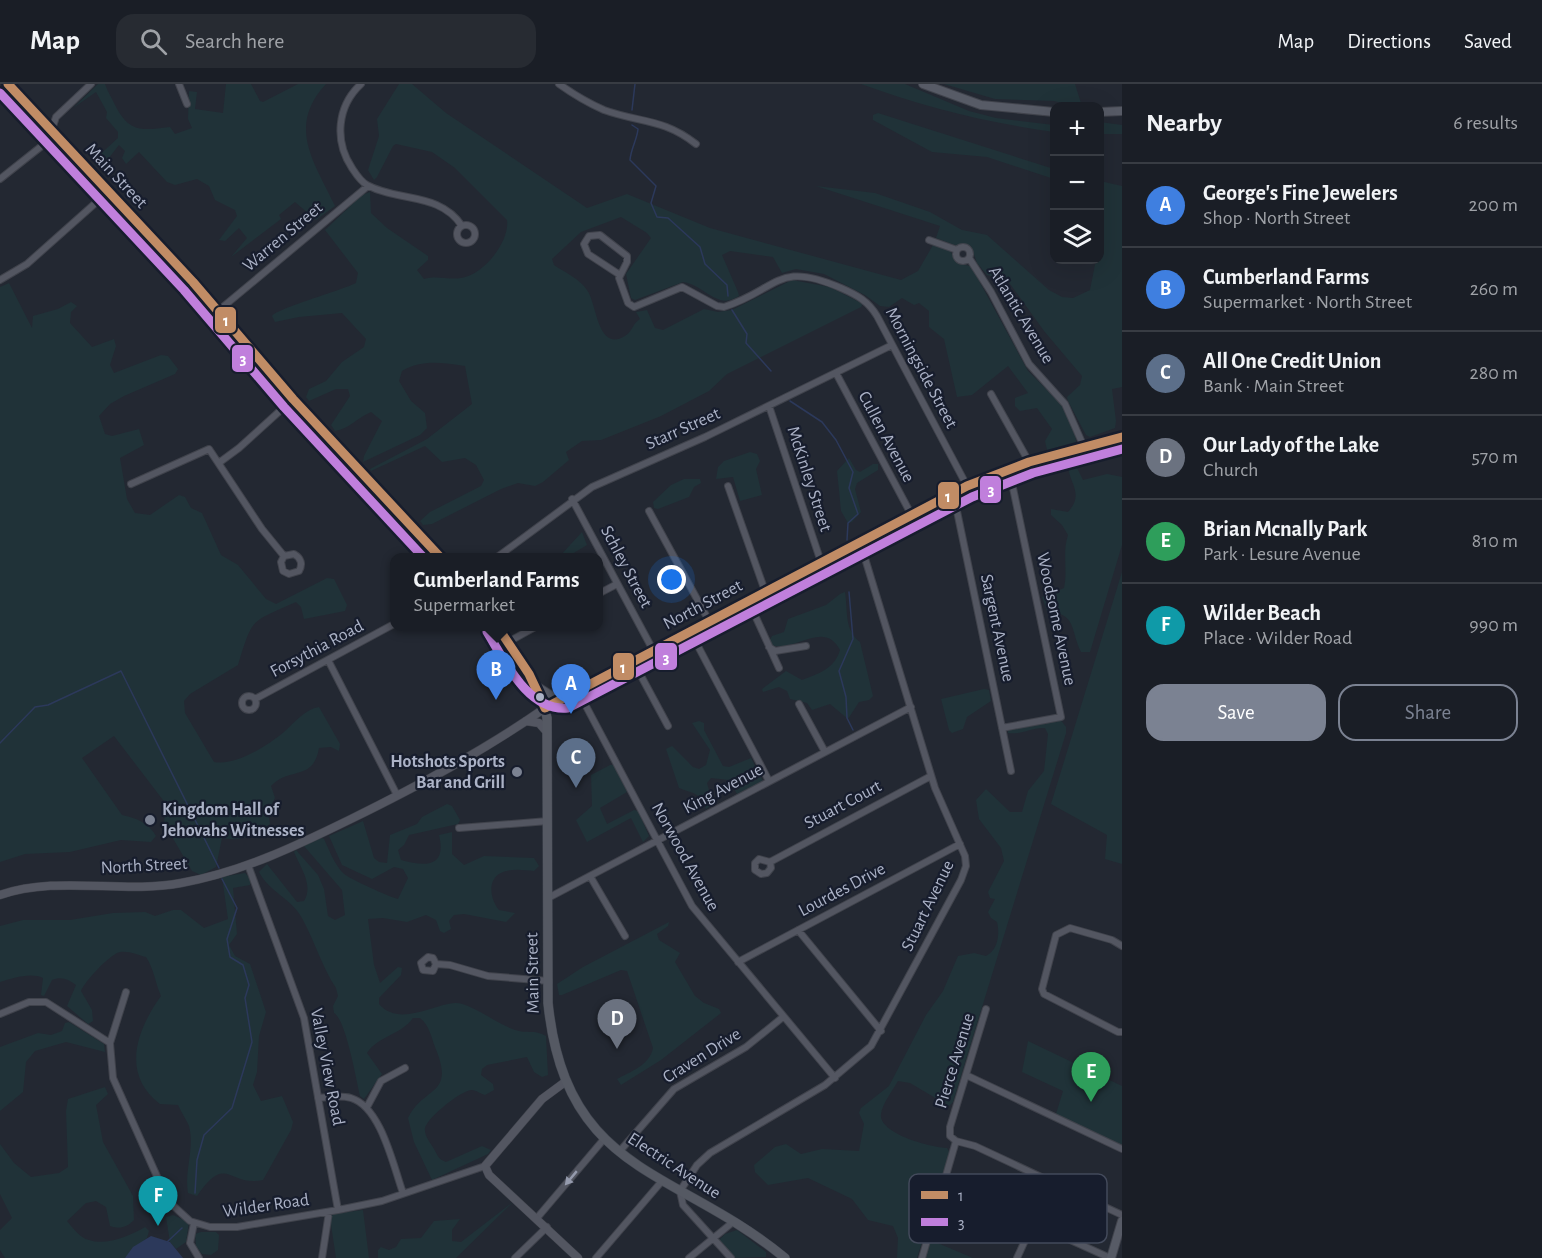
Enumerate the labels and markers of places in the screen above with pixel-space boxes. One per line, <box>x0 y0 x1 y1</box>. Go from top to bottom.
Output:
pin: B <box>476 650 516 700</box>
pin: A <box>552 664 590 714</box>
unlabelled marker <box>534 691 546 703</box>
pin: C <box>556 738 596 788</box>
place label: Hotshots Sports Bar and Grill <box>390 753 505 792</box>
marker: Hotshots Sports Bar and Grill <box>510 765 524 779</box>
place label: Kingdom Hall of Jehovahs Witnesses <box>162 801 304 840</box>
marker: Kingdom Hall of Jehovahs Witnesses <box>143 813 157 827</box>
pin: D <box>598 1000 636 1049</box>
pin: E <box>1072 1052 1110 1102</box>
pin: F <box>138 1176 178 1226</box>

